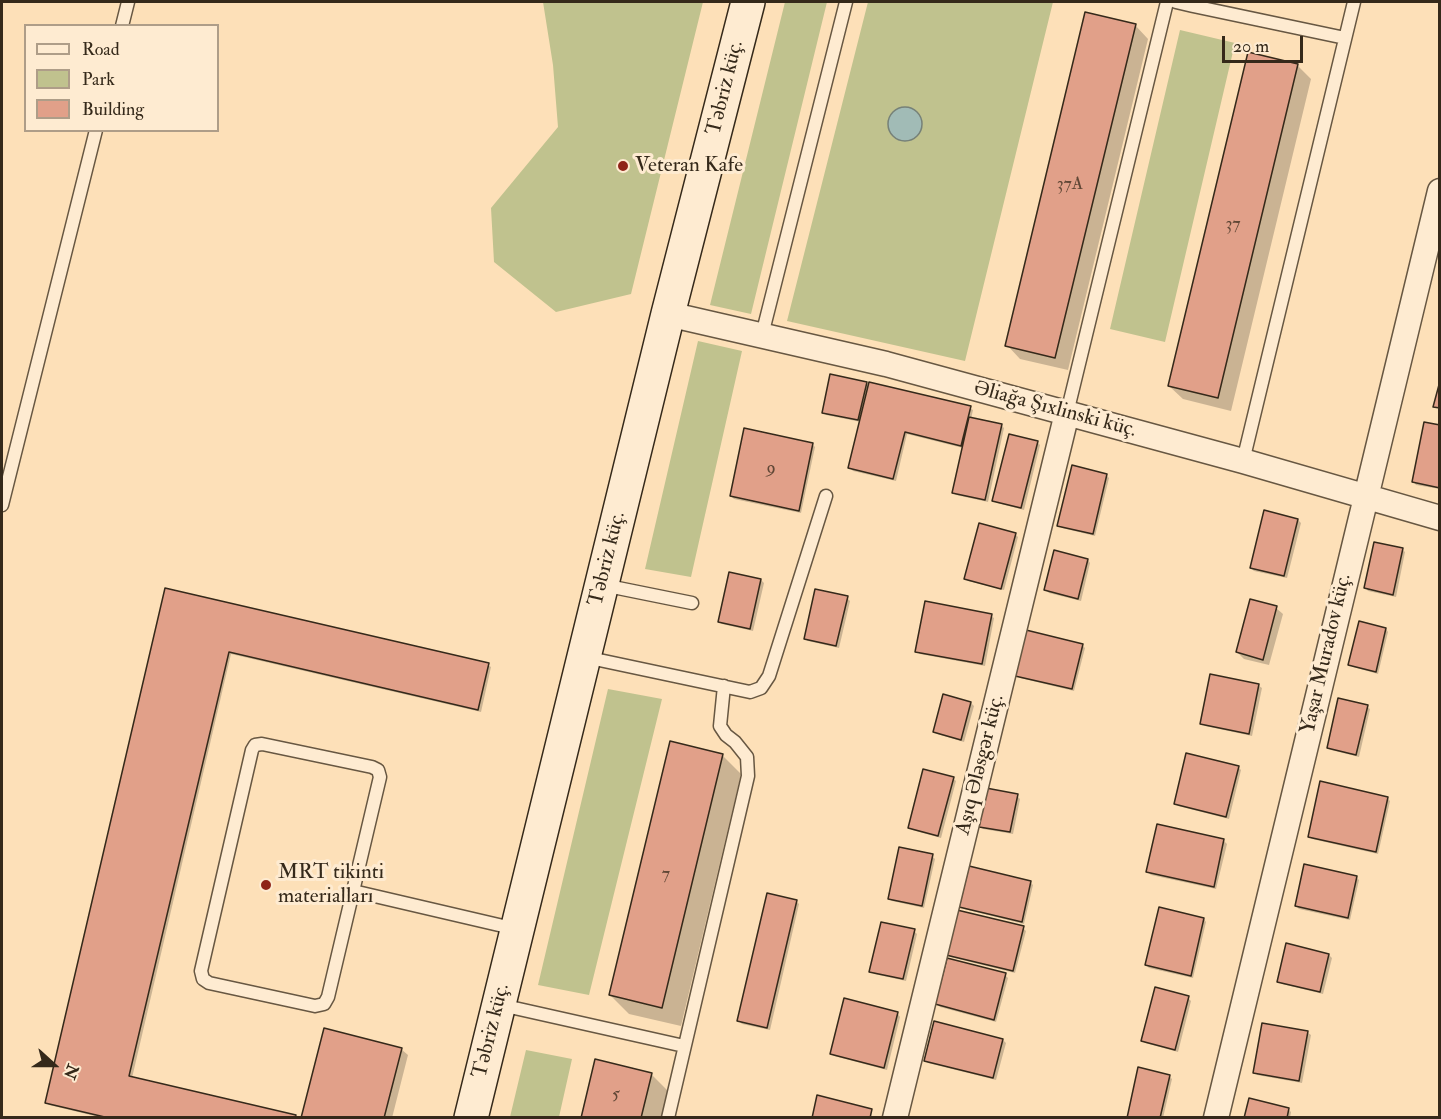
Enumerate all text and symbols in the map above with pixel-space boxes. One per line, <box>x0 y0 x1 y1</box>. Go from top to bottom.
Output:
legend <box>24 24 219 132</box>
scale bar <box>1225 24 1306 62</box>
text: 20 m <box>1233 35 1269 58</box>
text: Road <box>82 38 120 61</box>
street label: Təbriz küç. <box>702 38 750 138</box>
text: Park <box>82 68 115 91</box>
text: Building <box>82 98 144 121</box>
place label: Veteran Kafe <box>635 153 743 179</box>
marker: Veteran Kafe <box>616 159 630 173</box>
house number: 37A <box>1057 174 1083 196</box>
house number: 37 <box>1225 214 1241 236</box>
street label: Əliağa Şıxlinski küç. <box>971 376 1139 444</box>
house number: 9 <box>766 458 776 480</box>
street label: Təbriz küç. <box>584 509 632 609</box>
street label: Yaşar Muradov küç. <box>1296 571 1358 737</box>
street label: Aşıq Ələsgər küç. <box>951 692 1011 838</box>
place label: MRT tikinti materialları <box>278 860 384 910</box>
house number: 7 <box>662 864 670 886</box>
marker: MRT tikinti materialları <box>259 878 273 892</box>
street label: Təbriz küç. <box>468 981 516 1081</box>
north arrow <box>24 1035 84 1095</box>
text: N <box>59 1061 83 1082</box>
house number: 5 <box>612 1084 620 1106</box>

